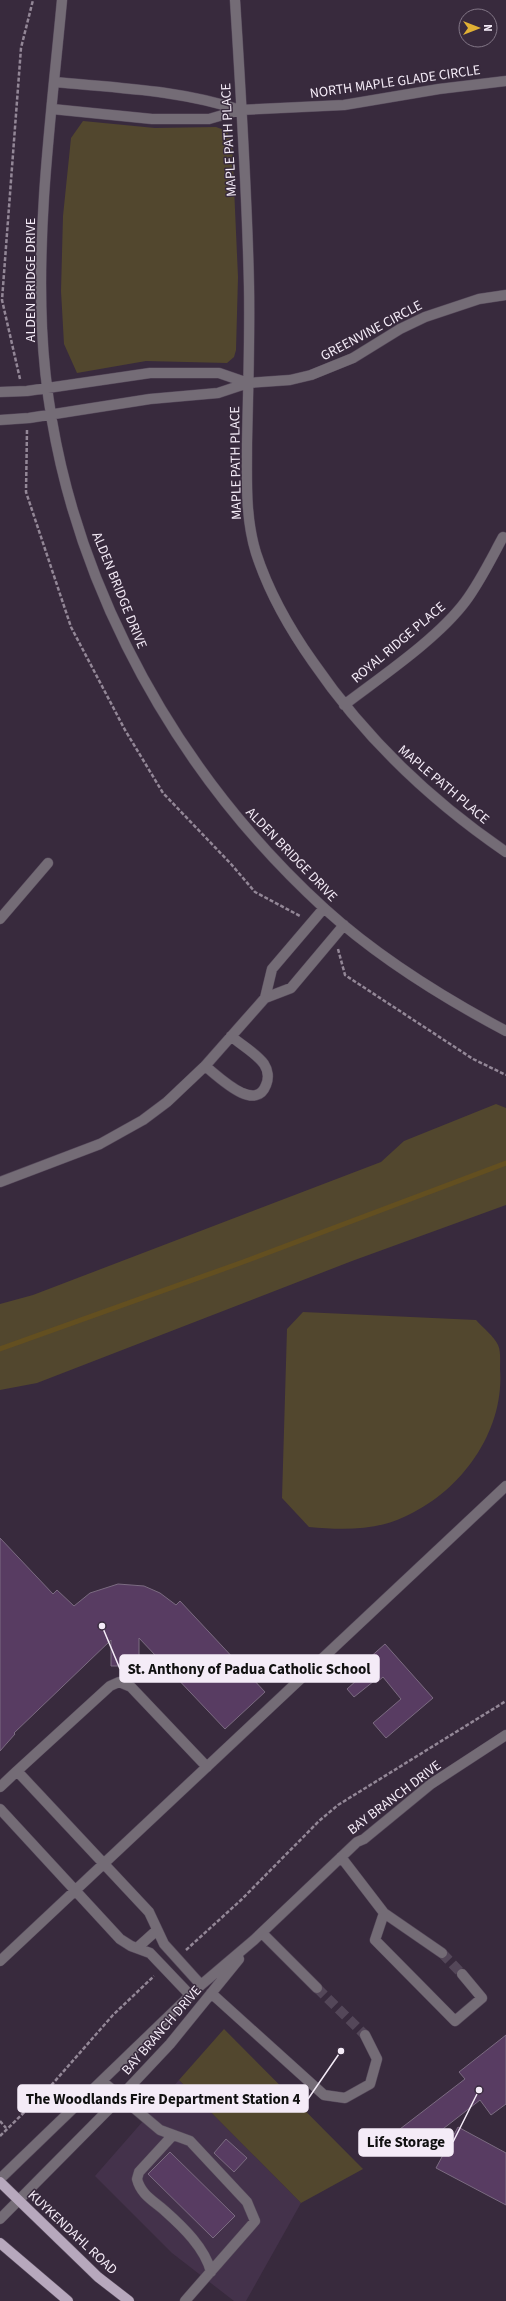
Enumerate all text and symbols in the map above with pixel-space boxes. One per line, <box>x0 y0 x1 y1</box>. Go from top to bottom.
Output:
north arrow <box>458 8 498 48</box>
text: N <box>480 24 495 32</box>
street label: NORTH MAPLE GLADE CIRCLE <box>309 60 482 104</box>
street label: MAPLE PATH PLACE <box>216 83 242 197</box>
street label: ALDEN BRIDGE DRIVE <box>21 218 41 342</box>
street label: GREENVINE CIRCLE <box>317 296 426 366</box>
street label: MAPLE PATH PLACE <box>225 406 247 520</box>
street label: ALDEN BRIDGE DRIVE <box>86 529 152 652</box>
street label: ROYAL RIDGE PLACE <box>347 597 450 688</box>
street label: MAPLE PATH PLACE <box>393 741 493 829</box>
street label: ALDEN BRIDGE DRIVE <box>241 803 342 906</box>
callout: St. Anthony of Padua Catholic School <box>120 1655 379 1682</box>
text: St. Anthony of Padua Catholic School <box>127 1659 371 1680</box>
street label: BAY BRANCH DRIVE <box>344 1756 446 1840</box>
street label: BAY BRANCH DRIVE <box>117 1982 206 2080</box>
callout: The Woodlands Fire Department Station 4 <box>18 2085 308 2112</box>
text: The Woodlands Fire Department Station 4 <box>26 2089 300 2110</box>
callout: Life Storage <box>359 2129 453 2156</box>
text: Life Storage <box>367 2132 445 2153</box>
street label: KUYKENDAHL ROAD <box>23 2186 122 2280</box>

